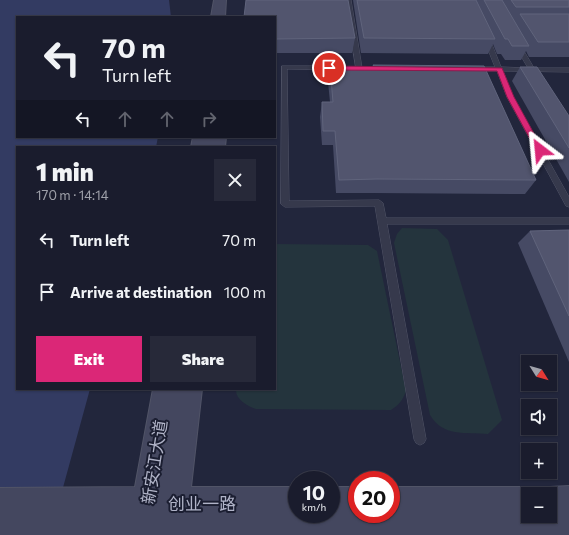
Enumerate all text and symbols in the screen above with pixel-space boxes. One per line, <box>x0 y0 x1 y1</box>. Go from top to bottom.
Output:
text: 70 m <box>102 30 166 64</box>
icon: left <box>36 32 88 84</box>
pin <box>312 51 346 85</box>
icon: arrive <box>318 57 340 79</box>
text: Turn left <box>102 64 171 86</box>
icon: left <box>72 108 94 130</box>
icon: ahead <box>114 108 136 130</box>
icon: ahead <box>156 108 178 130</box>
icon: right <box>198 108 220 130</box>
position arrow <box>519 129 561 171</box>
text: 1 min <box>36 157 94 186</box>
button: close <box>214 159 256 201</box>
text: 170 m · 14:14 <box>36 187 109 203</box>
icon: left <box>36 229 58 251</box>
text: Turn left <box>70 231 129 249</box>
text: 70 m <box>222 231 256 249</box>
icon: arrive <box>36 281 58 303</box>
text: Arrive at destination <box>70 283 212 301</box>
text: 100 m <box>224 283 266 301</box>
button: Exit <box>36 336 142 382</box>
button: Share <box>150 336 256 382</box>
north arrow <box>521 355 557 391</box>
map controls <box>521 355 557 523</box>
button: sound <box>521 399 557 435</box>
street label: 新安江大道 <box>137 418 171 506</box>
button: + <box>521 443 557 479</box>
speed limit sign: 20 <box>348 471 400 523</box>
text: 10 <box>303 480 325 504</box>
button: − <box>521 487 557 523</box>
street label: 创业一路 <box>168 493 236 514</box>
text: km/h <box>302 501 326 513</box>

